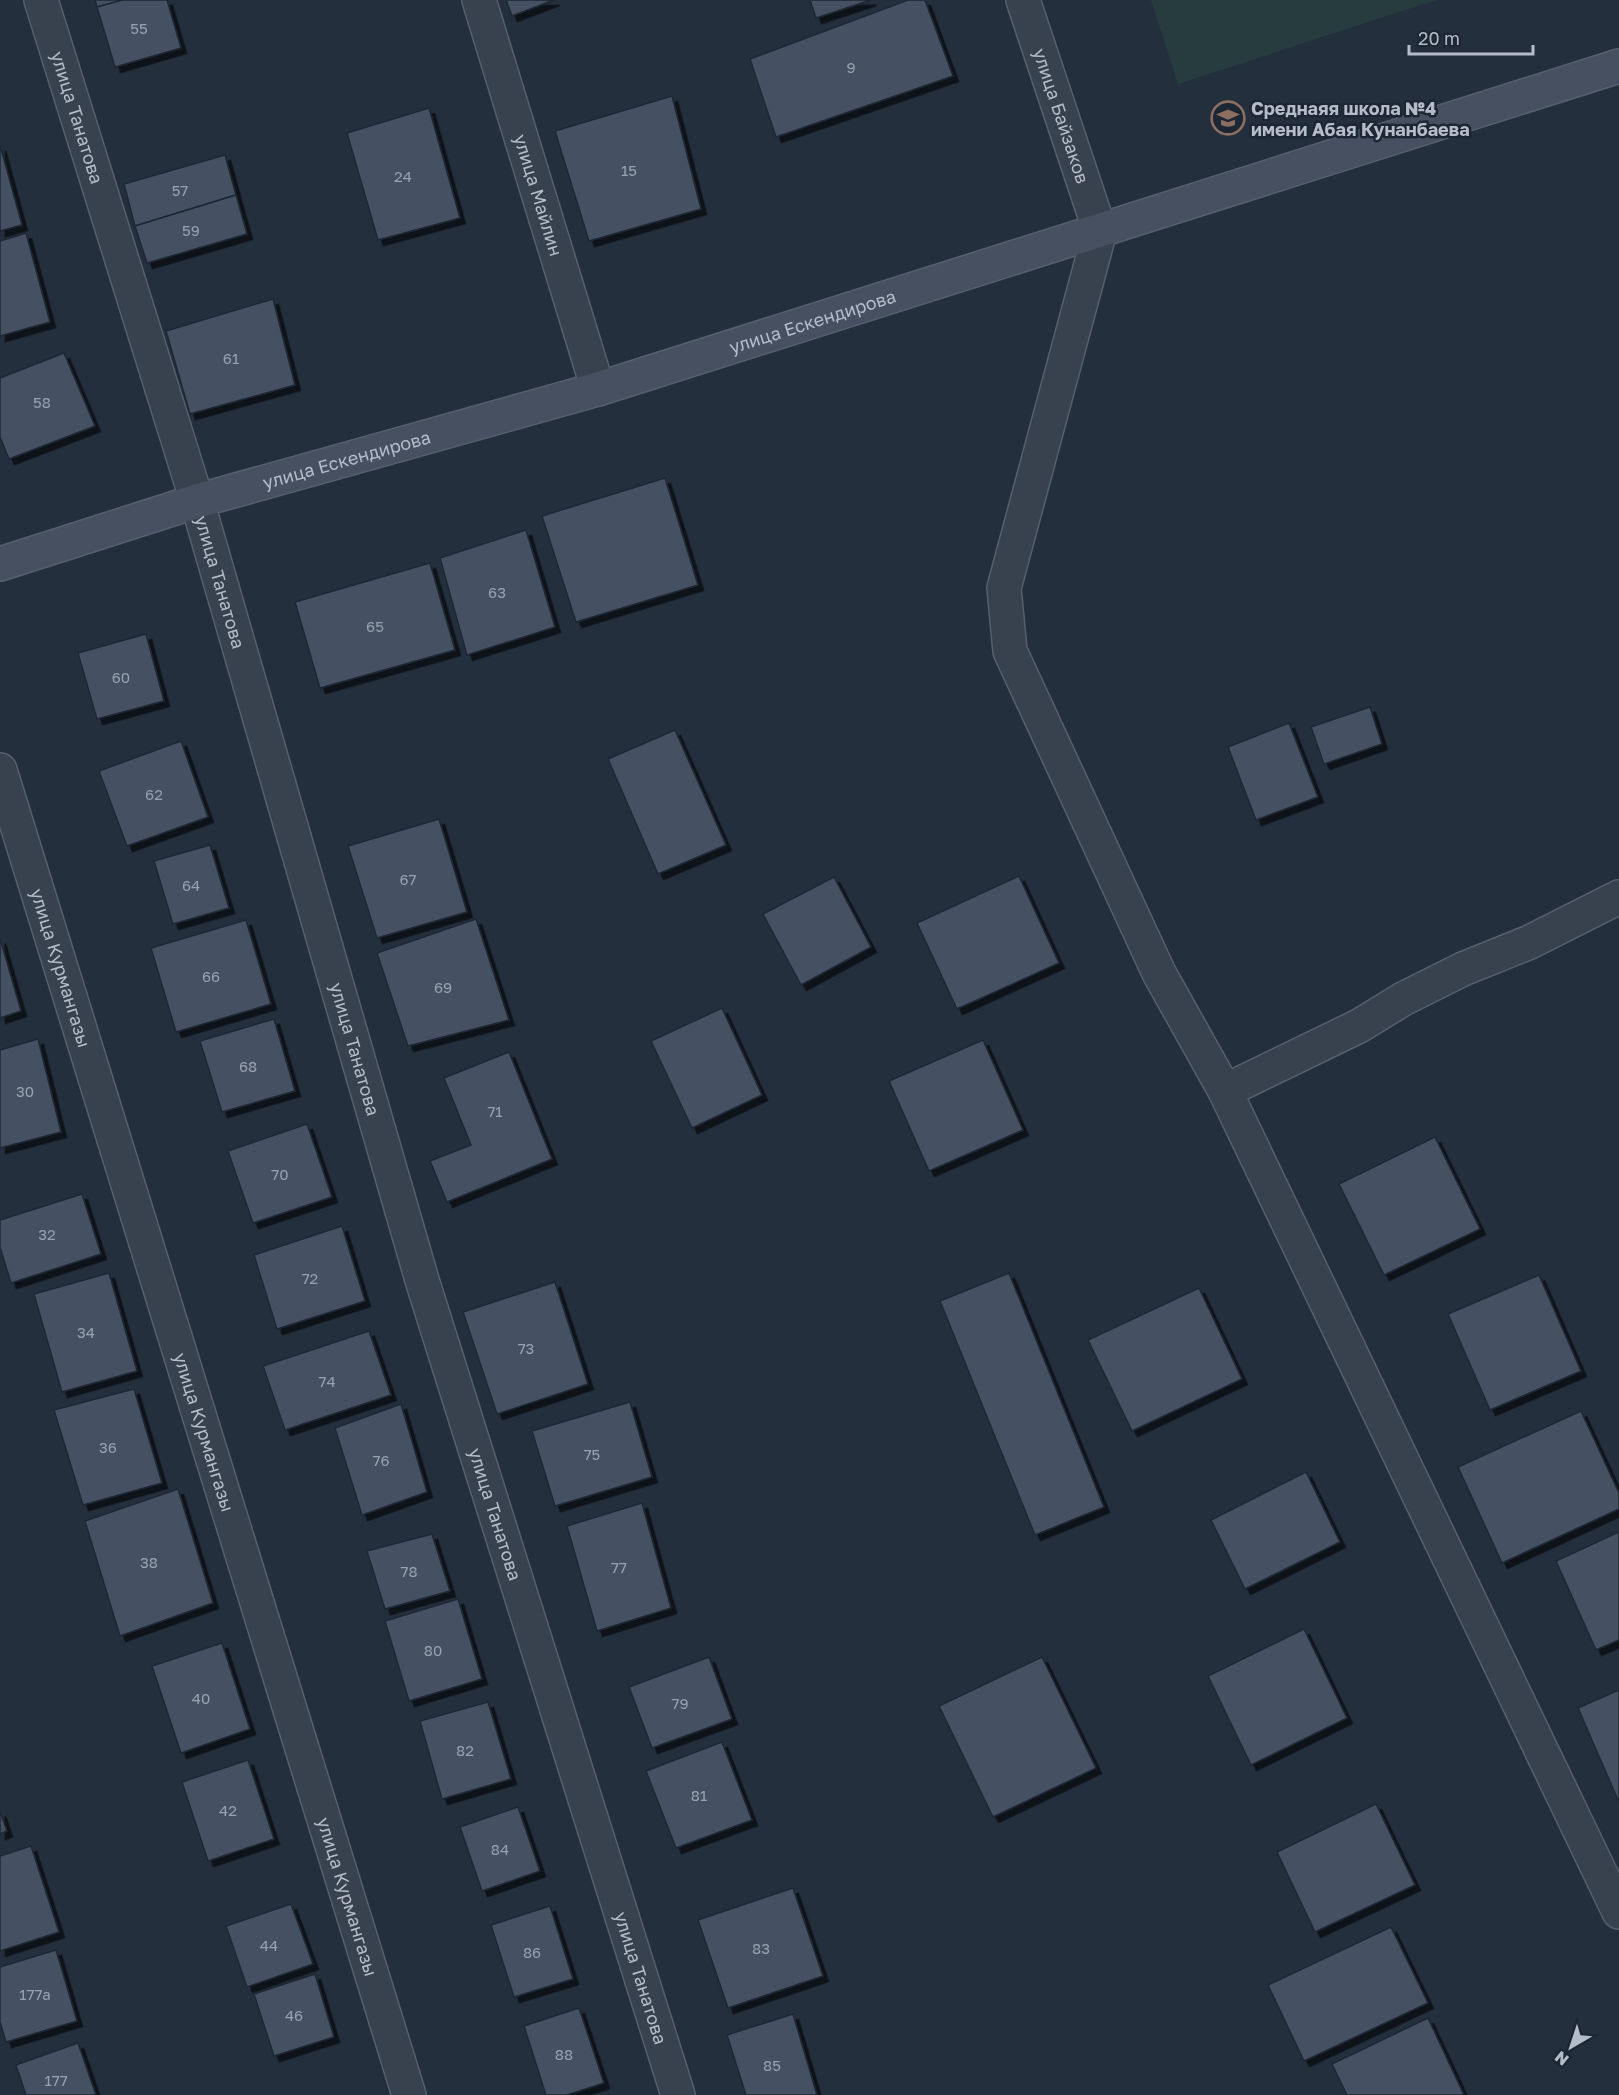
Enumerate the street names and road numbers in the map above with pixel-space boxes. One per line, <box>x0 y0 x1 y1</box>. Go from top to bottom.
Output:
street label: улица Байзаков <box>1029 45 1094 186</box>
street label: улица Танатова <box>47 48 109 186</box>
street label: улица Майлин <box>510 131 568 259</box>
street label: улица Ескендирова <box>726 285 898 358</box>
street label: улица Ескендирова <box>260 425 433 493</box>
street label: улица Танатова <box>191 513 250 651</box>
street label: улица Курмангазы <box>26 886 96 1050</box>
street label: улица Танатова <box>326 980 385 1118</box>
street label: улица Курмангазы <box>170 1350 239 1514</box>
street label: улица Танатова <box>464 1445 527 1583</box>
street label: улица Курмангазы <box>313 1814 383 1979</box>
street label: улица Танатова <box>610 1909 672 2047</box>

